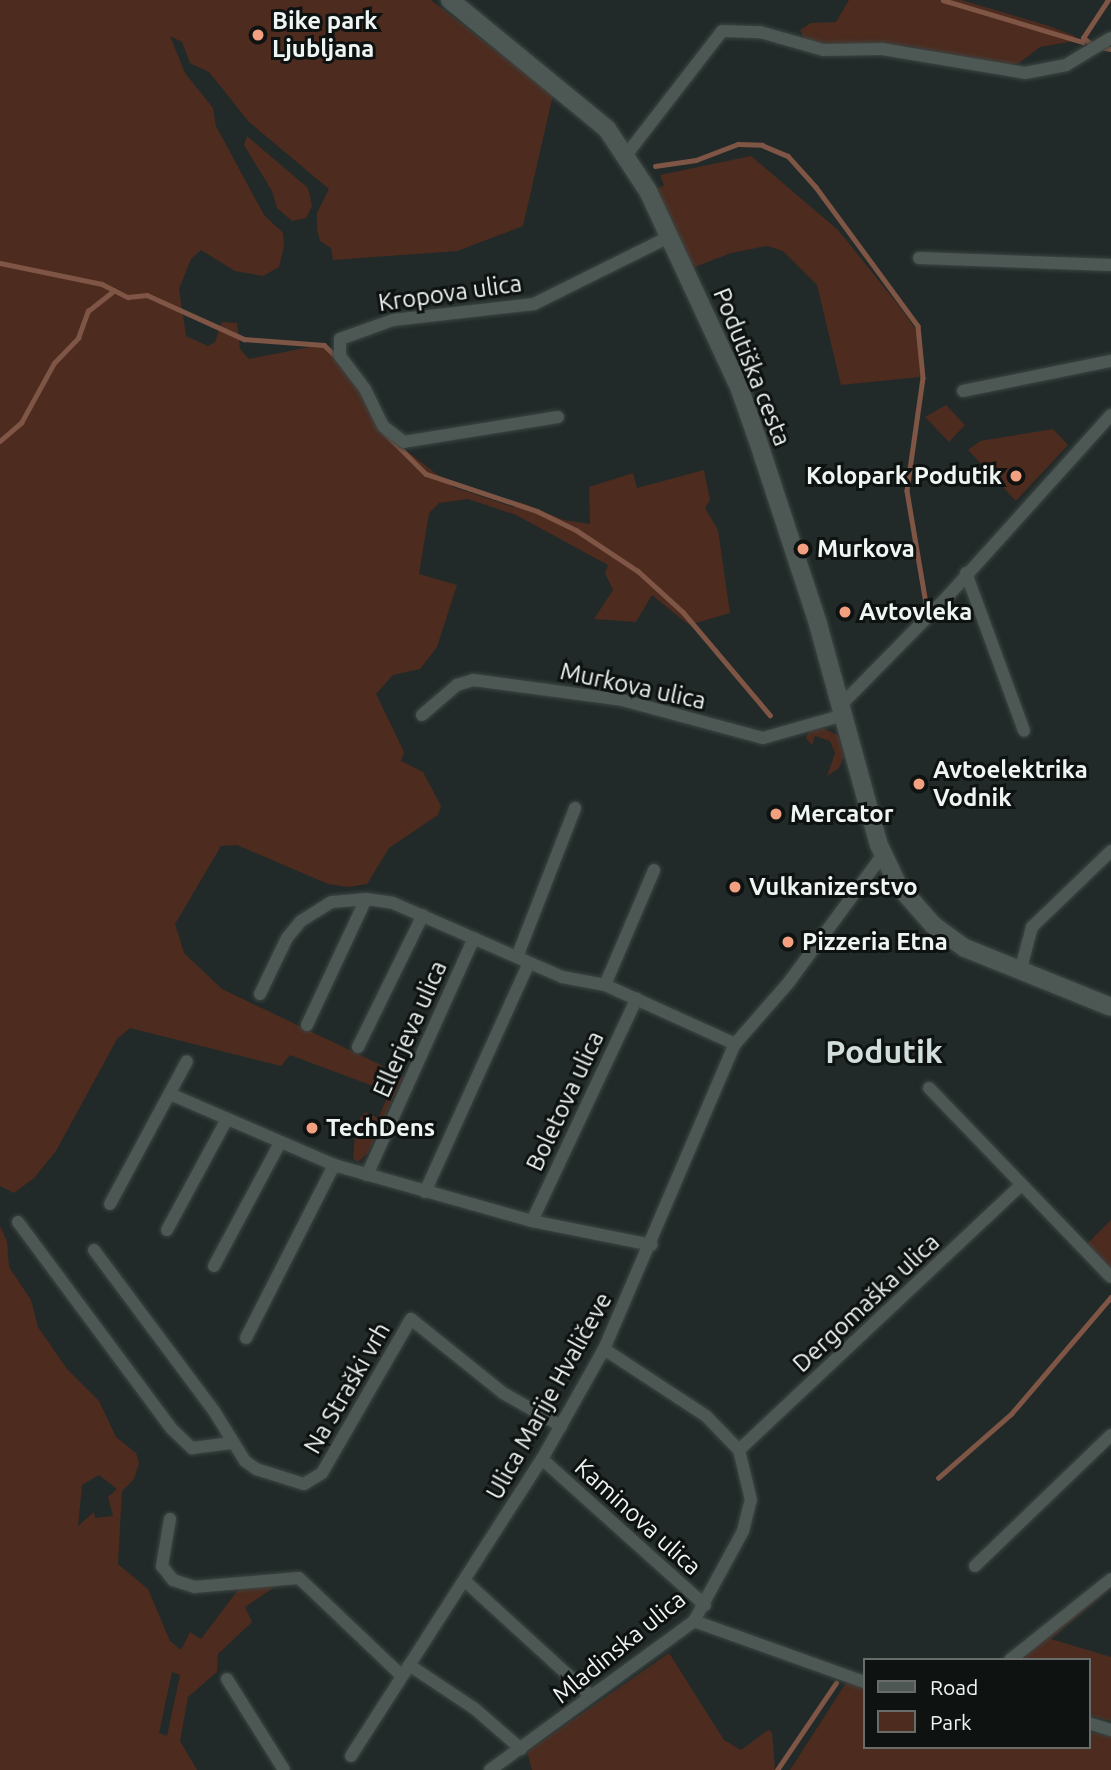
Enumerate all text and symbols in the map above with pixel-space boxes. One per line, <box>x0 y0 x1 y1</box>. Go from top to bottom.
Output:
place label: Bike park Ljubljana <box>272 7 378 63</box>
marker: Bike park Ljubljana <box>250 27 266 43</box>
street label: Kropova ulica <box>376 269 524 317</box>
street label: Podutiška cesta <box>707 284 797 450</box>
place label: Kolopark Podutik <box>806 462 1002 490</box>
marker: Kolopark Podutik <box>1008 468 1024 484</box>
place label: Murkova <box>817 535 915 563</box>
marker: Murkova <box>795 541 811 557</box>
place label: Avtovleka <box>859 598 972 626</box>
marker: Avtovleka <box>837 604 853 620</box>
street label: Murkova ulica <box>558 657 708 715</box>
place label: Avtoelektrika Vodnik <box>933 756 1088 812</box>
marker: Avtoelektrika Vodnik <box>911 776 927 792</box>
place label: Mercator <box>790 800 893 828</box>
marker: Mercator <box>768 806 784 822</box>
place label: Vulkanizerstvo <box>749 873 918 901</box>
marker: Vulkanizerstvo <box>727 879 743 895</box>
place label: Pizzeria Etna <box>802 928 948 956</box>
marker: Pizzeria Etna <box>780 934 796 950</box>
street label: Ellerjeva ulica <box>367 956 453 1102</box>
street label: Boletova ulica <box>520 1027 610 1175</box>
district label: Podutik <box>825 1032 943 1070</box>
place label: TechDens <box>326 1114 435 1142</box>
marker: TechDens <box>304 1120 320 1136</box>
street label: Dergomaška ulica <box>787 1228 945 1378</box>
street label: Ulica Marije Hvaličeve <box>480 1287 618 1505</box>
street label: Na Straški vrh <box>298 1317 396 1459</box>
street label: Kaminova ulica <box>569 1453 707 1581</box>
street label: Mladinska ulica <box>547 1585 691 1709</box>
legend <box>862 1658 1090 1749</box>
text: Road <box>930 1675 978 1699</box>
text: Park <box>930 1710 972 1734</box>

